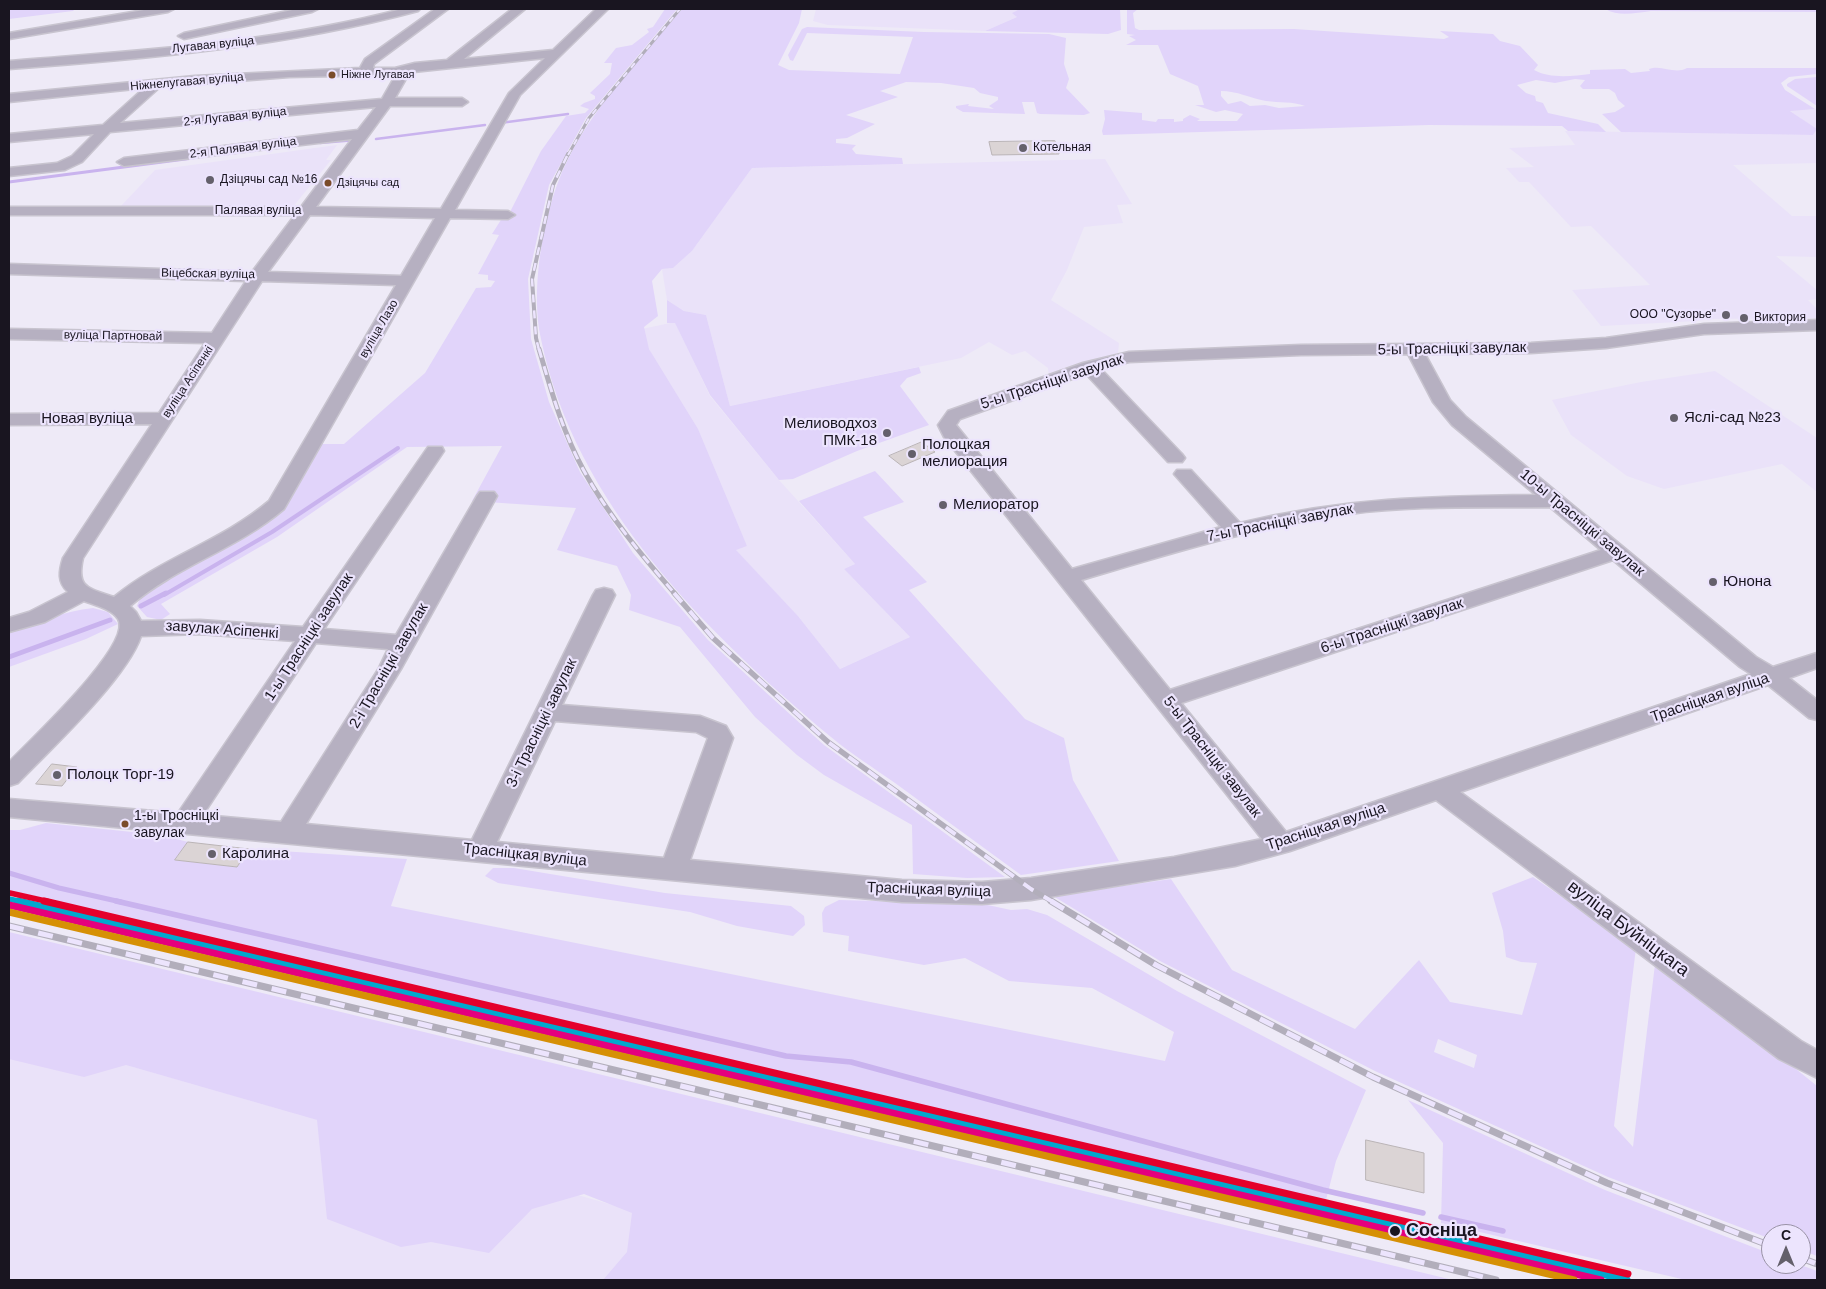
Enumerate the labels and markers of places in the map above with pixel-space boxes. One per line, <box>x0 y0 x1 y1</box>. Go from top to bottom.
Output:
place label: Ніжне Лугавая <box>341 68 415 82</box>
marker: Ніжне Лугавая <box>327 70 337 80</box>
place label: Котельная <box>1033 141 1091 155</box>
marker: Котельная <box>1017 142 1029 154</box>
place label: Дзіцячы сад №16 <box>220 173 318 187</box>
marker: Дзіцячы сад №16 <box>204 174 216 186</box>
place label: Дзіцячы сад <box>337 176 399 190</box>
marker: Дзіцячы сад <box>323 178 333 188</box>
place label: ООО "Сузорье" <box>1630 308 1716 322</box>
marker: ООО "Сузорье" <box>1720 309 1732 321</box>
place label: Виктория <box>1754 311 1806 325</box>
marker: Виктория <box>1738 312 1750 324</box>
place label: Яслі-сад №23 <box>1684 409 1781 427</box>
marker: Яслі-сад №23 <box>1668 412 1680 424</box>
place label: Мелиоводхоз ПМК-18 <box>784 415 877 450</box>
marker: Мелиоводхоз ПМК-18 <box>881 427 893 439</box>
place label: Полоцкая мелиорация <box>922 436 1007 471</box>
marker: Полоцкая мелиорация <box>906 448 918 460</box>
place label: Мелиоратор <box>953 496 1039 514</box>
marker: Мелиоратор <box>937 499 949 511</box>
place label: Юнона <box>1723 573 1771 591</box>
marker: Юнона <box>1707 576 1719 588</box>
place label: Полоцк Торг-19 <box>67 766 174 784</box>
marker: Полоцк Торг-19 <box>51 769 63 781</box>
place label: 1-ы Тросніцкі завулак <box>134 808 219 840</box>
marker: 1-ы Тросніцкі завулак <box>120 819 130 829</box>
place label: Каролина <box>222 845 289 863</box>
marker: Каролина <box>206 848 218 860</box>
place label: Сосніца <box>1406 1220 1477 1242</box>
marker: Сосніца <box>1388 1224 1402 1238</box>

